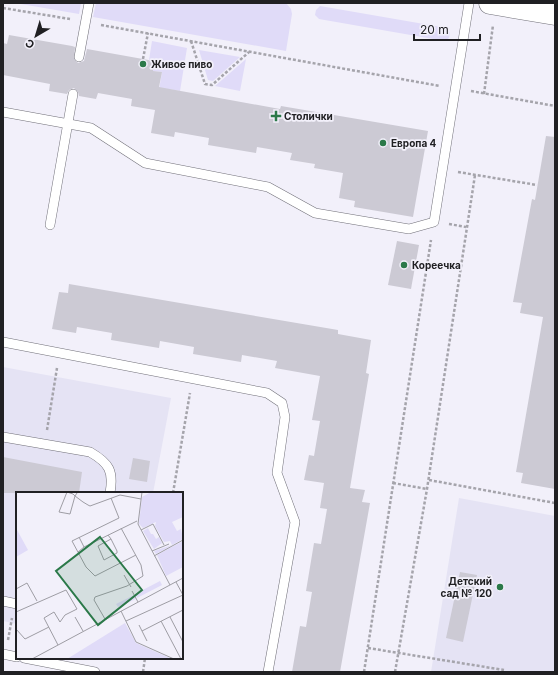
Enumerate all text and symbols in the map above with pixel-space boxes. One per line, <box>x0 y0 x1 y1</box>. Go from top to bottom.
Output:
north arrow <box>16 16 56 56</box>
scale bar <box>414 16 480 42</box>
text: 20 m <box>420 22 449 37</box>
text: С <box>22 36 37 52</box>
place label: Живое пиво <box>151 58 212 70</box>
marker: Живое пиво <box>138 59 148 69</box>
place label: Столички <box>284 110 333 122</box>
marker: Столички <box>271 111 281 121</box>
place label: Европа 4 <box>391 137 437 149</box>
marker: Европа 4 <box>378 138 388 148</box>
place label: Кореечка <box>412 259 461 271</box>
marker: Кореечка <box>399 260 409 270</box>
inset map <box>16 492 183 659</box>
place label: Детский сад № 120 <box>440 575 492 599</box>
marker: Детский сад № 120 <box>495 582 505 592</box>

